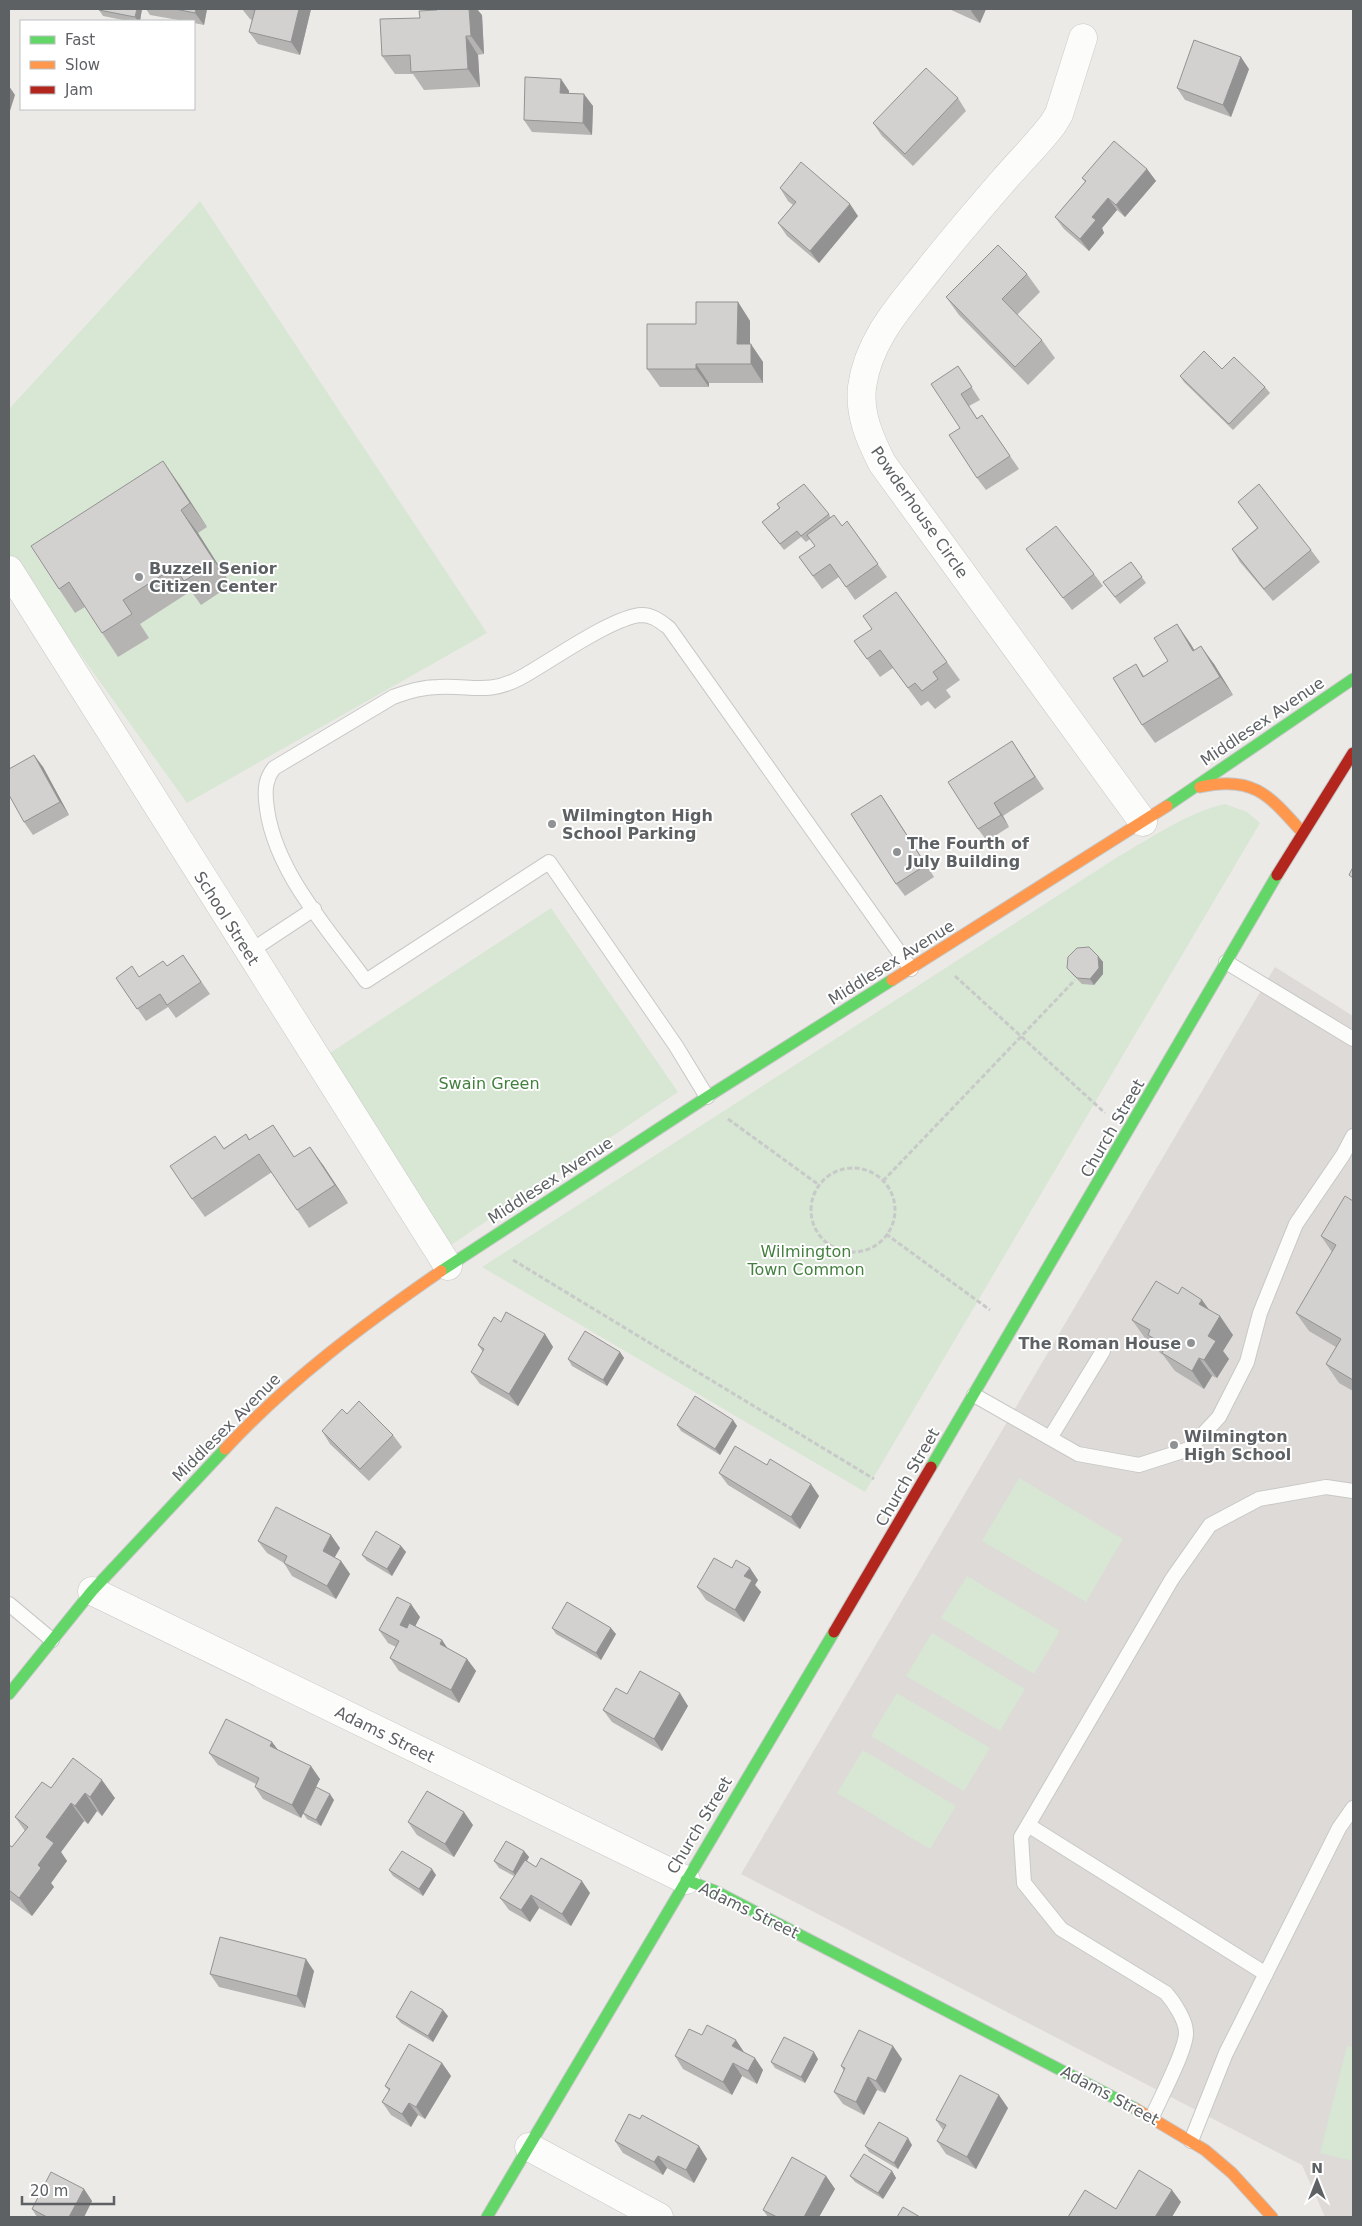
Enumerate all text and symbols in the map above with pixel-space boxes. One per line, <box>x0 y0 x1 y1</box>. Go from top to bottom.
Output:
legend <box>20 20 195 110</box>
text: Fast <box>65 31 95 49</box>
text: Slow <box>65 56 100 74</box>
text: Jam <box>64 81 93 99</box>
street label: Powderhouse Circle <box>867 443 972 582</box>
place label: Buzzell Senior Citizen Center <box>149 559 277 596</box>
marker: Buzzell Senior Citizen Center <box>133 571 145 583</box>
street label: Middlesex Avenue <box>1197 673 1328 770</box>
place label: Wilmington High School Parking <box>562 806 713 843</box>
marker: Wilmington High School Parking <box>546 818 558 830</box>
place label: The Fourth of July Building <box>906 834 1030 871</box>
marker: The Fourth of July Building <box>891 846 903 858</box>
street label: School Street <box>190 868 263 969</box>
street label: Middlesex Avenue <box>825 916 958 1009</box>
park label: Swain Green <box>438 1074 540 1093</box>
street label: Church Street <box>1077 1076 1148 1181</box>
street label: Middlesex Avenue <box>484 1133 616 1228</box>
park label: Wilmington Town Common <box>746 1242 865 1279</box>
place label: The Roman House <box>1018 1334 1181 1353</box>
marker: The Roman House <box>1185 1337 1197 1349</box>
street label: Middlesex Avenue <box>168 1369 284 1485</box>
street label: Church Street <box>872 1425 943 1530</box>
place label: Wilmington High School <box>1184 1427 1291 1464</box>
marker: Wilmington High School <box>1168 1439 1180 1451</box>
street label: Adams Street <box>332 1702 438 1767</box>
street label: Church Street <box>663 1773 736 1877</box>
street label: Adams Street <box>696 1878 802 1943</box>
street label: Adams Street <box>1058 2062 1162 2129</box>
north arrow <box>1292 2156 1342 2206</box>
text: N <box>1311 2160 1323 2176</box>
scale bar <box>22 2174 115 2206</box>
text: 20 m <box>30 2182 68 2200</box>

